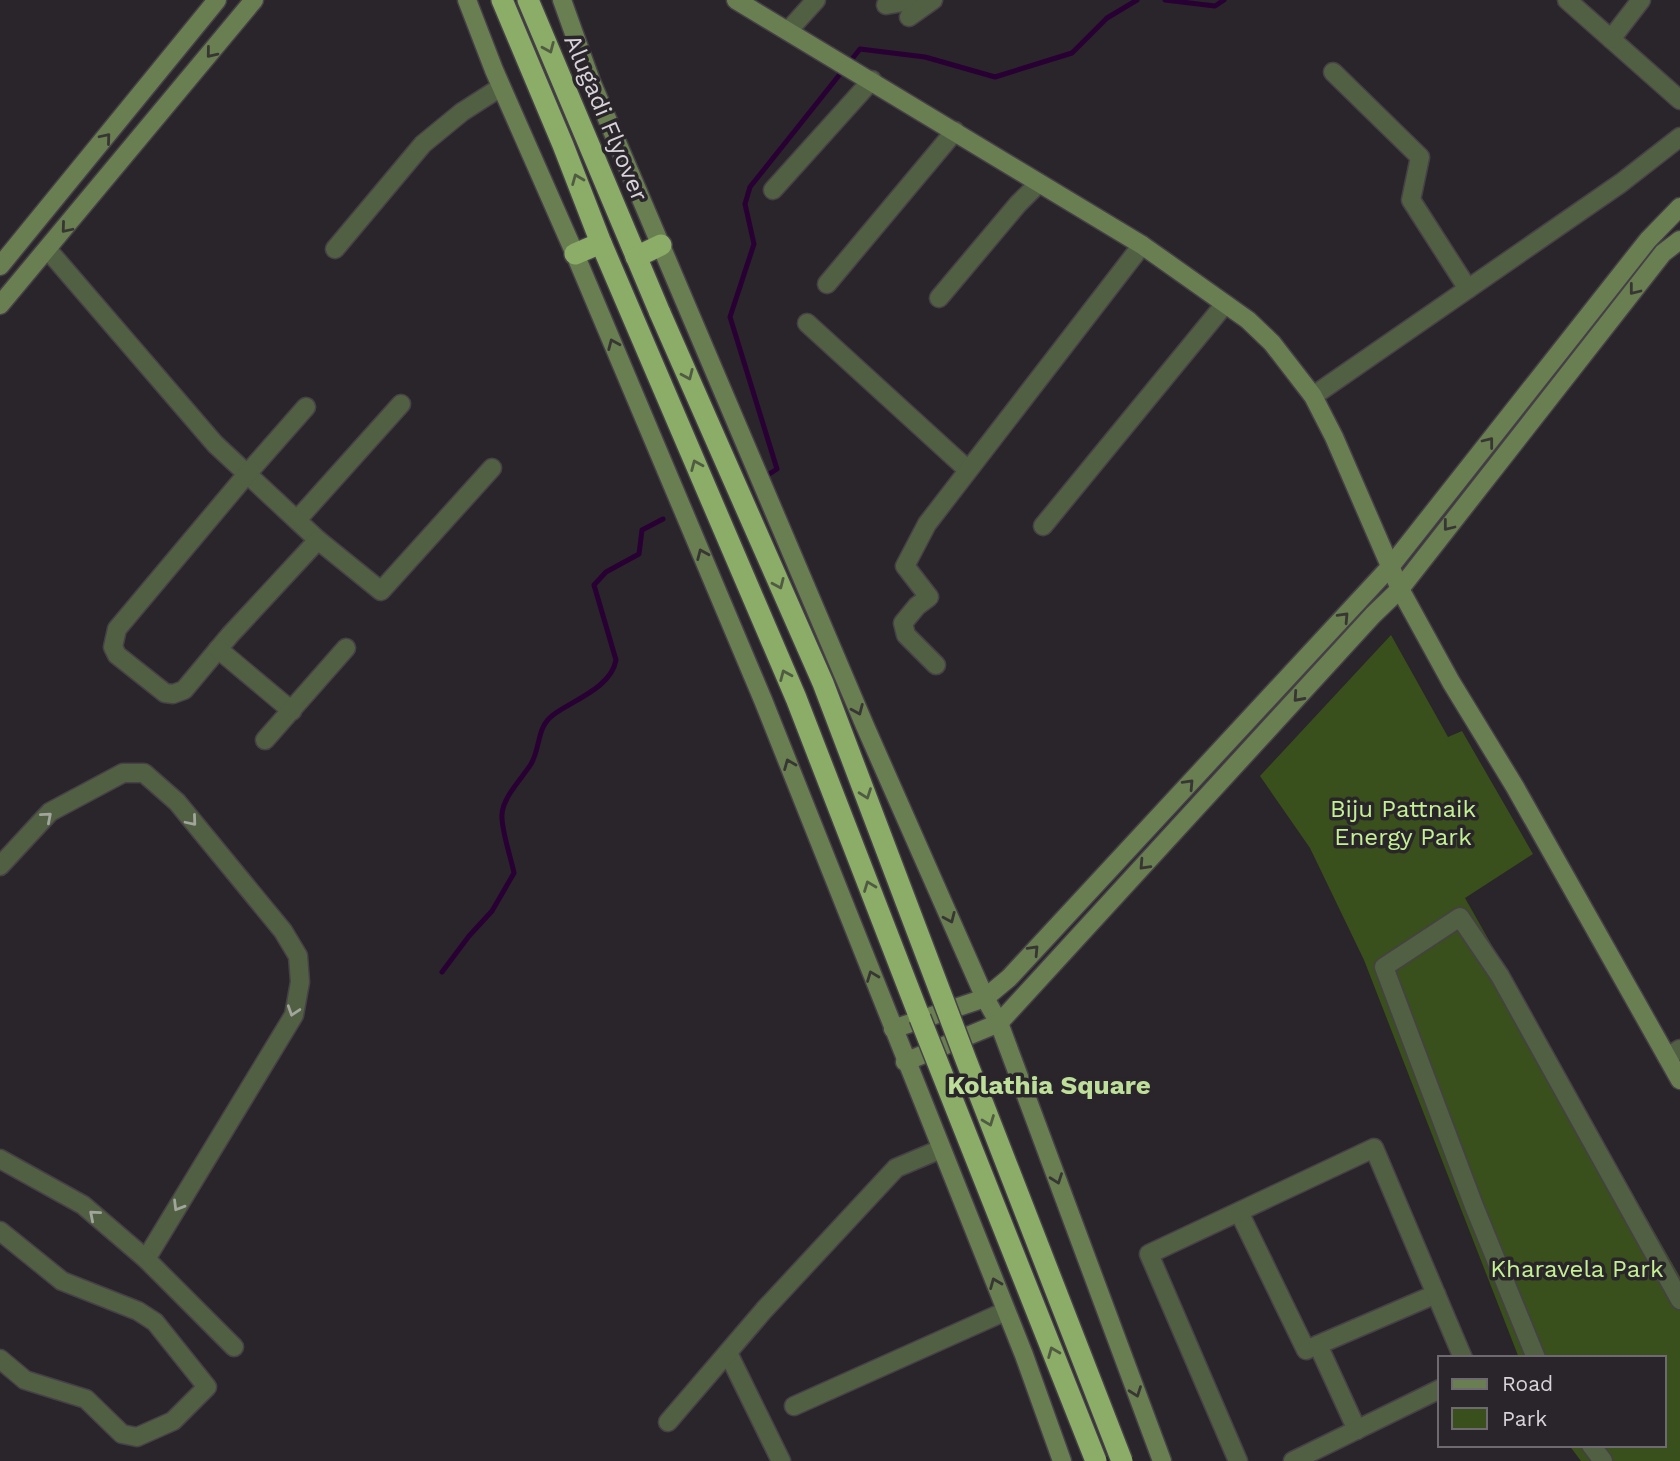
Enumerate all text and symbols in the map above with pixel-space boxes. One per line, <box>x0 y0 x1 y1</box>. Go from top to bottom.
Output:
street label: Alugadi Flyover <box>558 30 654 206</box>
one-way arrow <box>540 41 554 53</box>
one-way arrow <box>207 46 220 58</box>
one-way arrow <box>98 134 110 147</box>
one-way arrow <box>571 173 585 185</box>
one-way arrow <box>62 220 74 233</box>
one-way arrow <box>1630 281 1642 294</box>
one-way arrow <box>608 339 622 351</box>
one-way arrow <box>680 368 694 380</box>
one-way arrow <box>1481 437 1493 450</box>
one-way arrow <box>690 460 704 473</box>
one-way arrow <box>1443 519 1456 531</box>
one-way arrow <box>696 549 710 561</box>
one-way arrow <box>771 576 785 589</box>
one-way arrow <box>1336 612 1348 625</box>
one-way arrow <box>780 669 794 681</box>
one-way arrow <box>1294 689 1306 702</box>
one-way arrow <box>850 703 864 715</box>
one-way arrow <box>783 759 797 771</box>
one-way arrow <box>1181 779 1194 792</box>
one-way arrow <box>857 787 871 799</box>
park label: Biju Pattnaik Energy Park <box>1330 795 1476 851</box>
one-way arrow <box>39 813 52 825</box>
one-way arrow <box>184 813 196 826</box>
one-way arrow <box>1140 857 1152 870</box>
one-way arrow <box>863 881 877 893</box>
one-way arrow <box>942 911 956 923</box>
one-way arrow <box>1026 945 1039 958</box>
one-way arrow <box>867 971 881 983</box>
one-way arrow <box>287 1004 302 1016</box>
district label: Kolathia Square <box>947 1070 1151 1100</box>
one-way arrow <box>981 1115 995 1127</box>
one-way arrow <box>1049 1172 1063 1184</box>
one-way arrow <box>173 1199 186 1212</box>
one-way arrow <box>89 1211 102 1223</box>
park label: Kharavela Park <box>1490 1255 1664 1283</box>
one-way arrow <box>989 1277 1003 1289</box>
one-way arrow <box>1047 1347 1061 1359</box>
legend <box>1438 1356 1666 1447</box>
text: Road <box>1502 1371 1553 1396</box>
one-way arrow <box>1128 1385 1142 1398</box>
text: Park <box>1502 1406 1547 1431</box>

